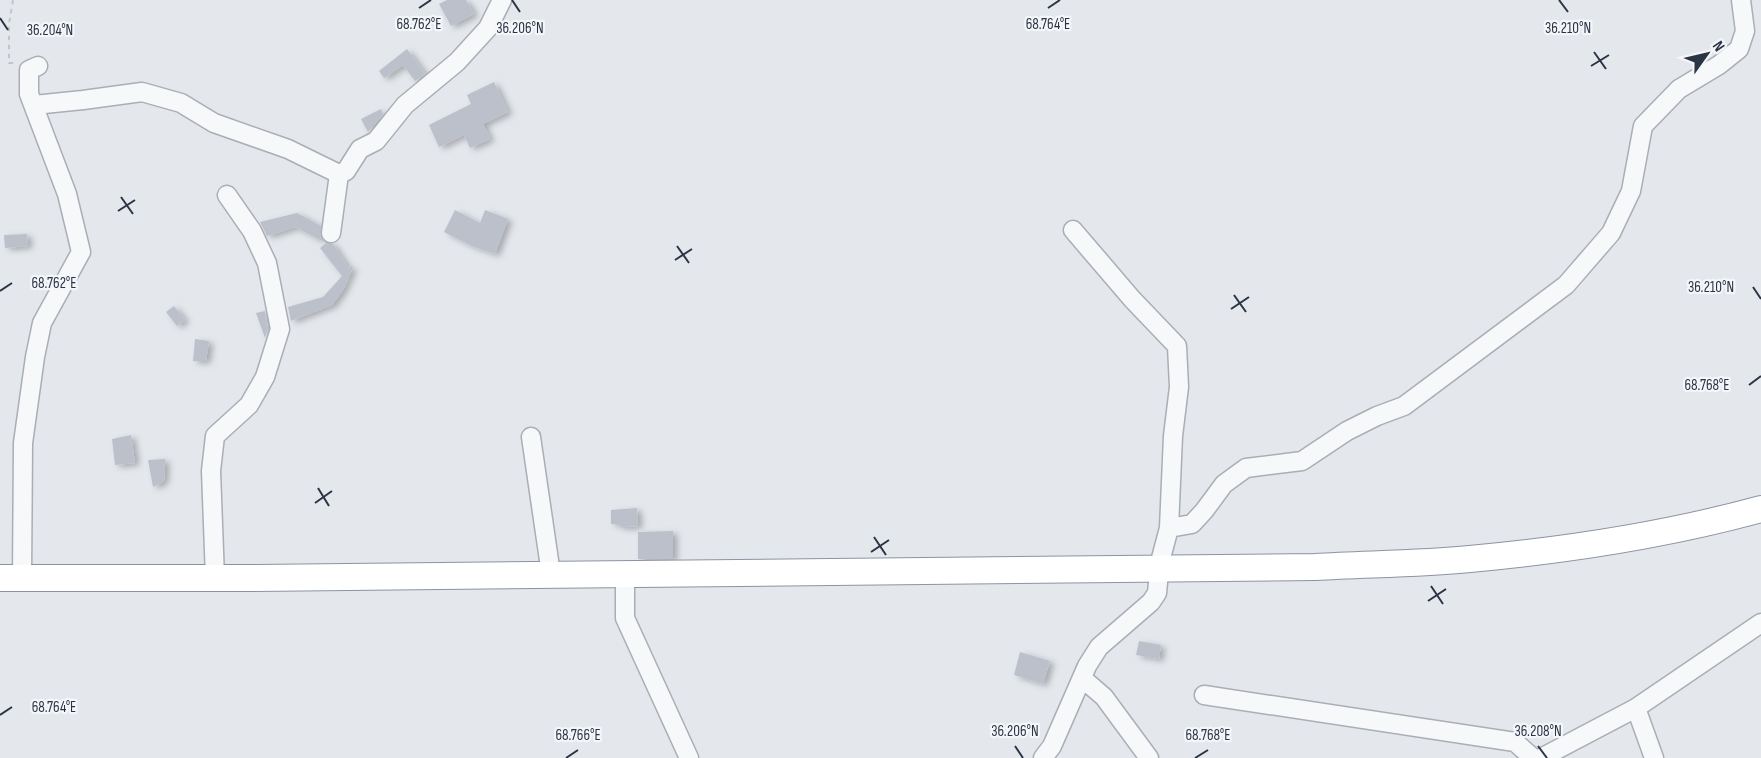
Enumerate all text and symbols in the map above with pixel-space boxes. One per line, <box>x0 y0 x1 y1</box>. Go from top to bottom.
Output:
text: 68.762°E <box>397 15 441 34</box>
text: 68.764°E <box>1026 15 1070 34</box>
text: 36.206°N <box>496 19 544 38</box>
text: 36.210°N <box>1545 19 1591 38</box>
text: 36.204°N <box>27 21 73 40</box>
north arrow <box>1677 24 1737 84</box>
text: N <box>1708 38 1728 55</box>
text: 68.762°E <box>32 274 76 293</box>
text: 36.210°N <box>1688 278 1734 297</box>
text: 68.768°E <box>1685 376 1730 395</box>
text: 68.764°E <box>32 698 76 717</box>
text: 36.206°N <box>991 722 1039 741</box>
text: 36.208°N <box>1514 722 1562 741</box>
text: 68.766°E <box>555 726 601 745</box>
text: 68.768°E <box>1186 726 1231 745</box>

